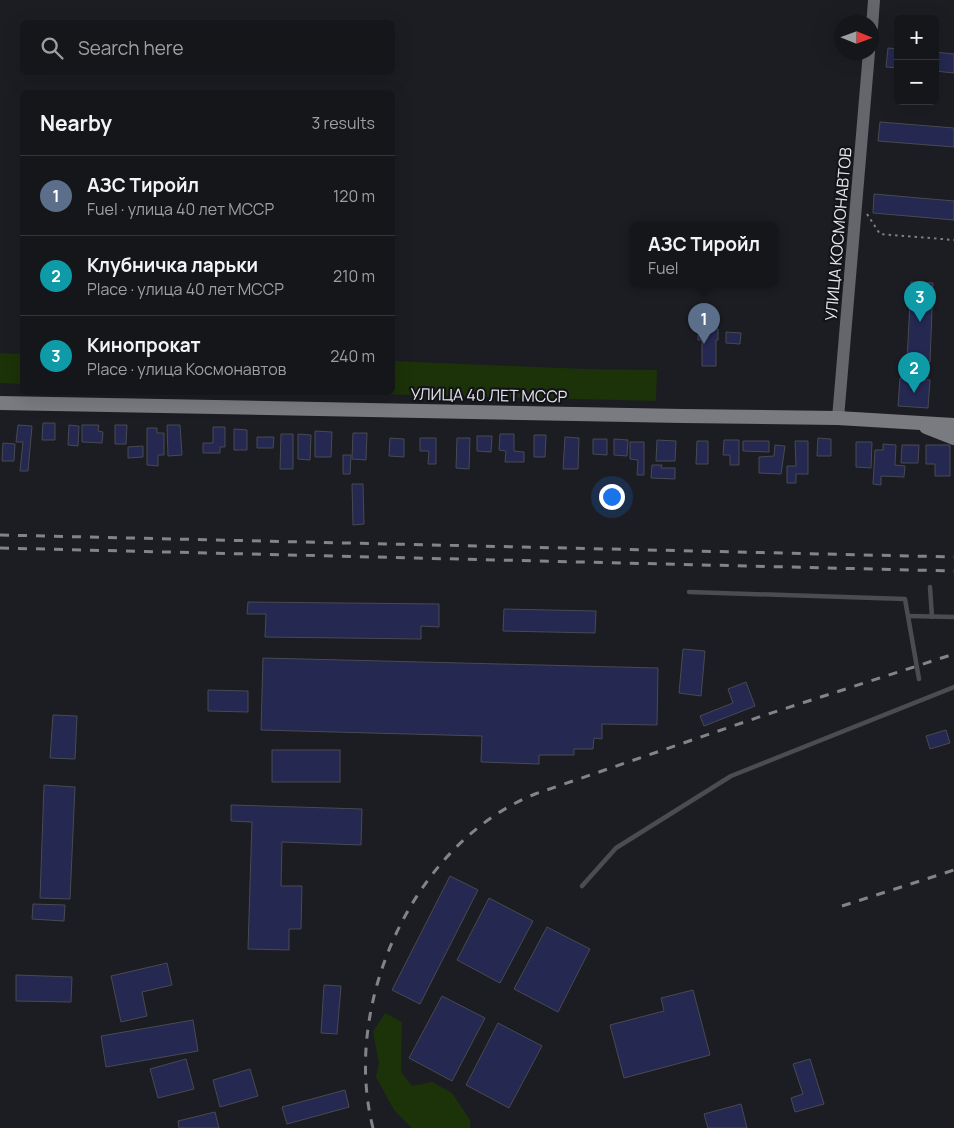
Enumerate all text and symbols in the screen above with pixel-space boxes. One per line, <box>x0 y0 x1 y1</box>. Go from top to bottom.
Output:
north arrow <box>834 15 879 60</box>
map controls <box>894 15 939 105</box>
button: + <box>894 15 939 60</box>
search box <box>20 20 395 75</box>
icon: search <box>38 34 66 62</box>
text: Search here <box>78 35 184 61</box>
button: − <box>894 60 939 105</box>
text: Nearby <box>40 109 112 137</box>
text: 3 results <box>312 112 375 134</box>
street label: УЛИЦА КОСМОНАВТОВ <box>819 146 857 322</box>
text: АЗС Тиройл <box>87 172 199 198</box>
text: 1 <box>52 185 60 207</box>
text: 120 m <box>333 185 375 207</box>
text: Fuel · улица 40 лет МССР <box>87 198 274 220</box>
popup <box>630 222 778 287</box>
text: АЗС Тиройл <box>648 231 760 257</box>
text: Клубничка ларьки <box>87 252 258 278</box>
text: Fuel <box>648 257 679 279</box>
text: 2 <box>51 265 61 287</box>
text: 210 m <box>333 265 375 287</box>
text: Place · улица 40 лет МССР <box>87 278 284 300</box>
pin: 3 <box>904 281 936 322</box>
pin: 1 <box>688 303 720 344</box>
text: Кинопрокат <box>87 332 201 358</box>
text: 3 <box>51 345 61 367</box>
text: 240 m <box>330 345 375 367</box>
pin: 2 <box>898 352 930 393</box>
text: Place · улица Космонавтов <box>87 358 286 380</box>
street label: УЛИЦА 40 ЛЕТ МССР <box>410 383 568 407</box>
your location <box>599 484 625 510</box>

